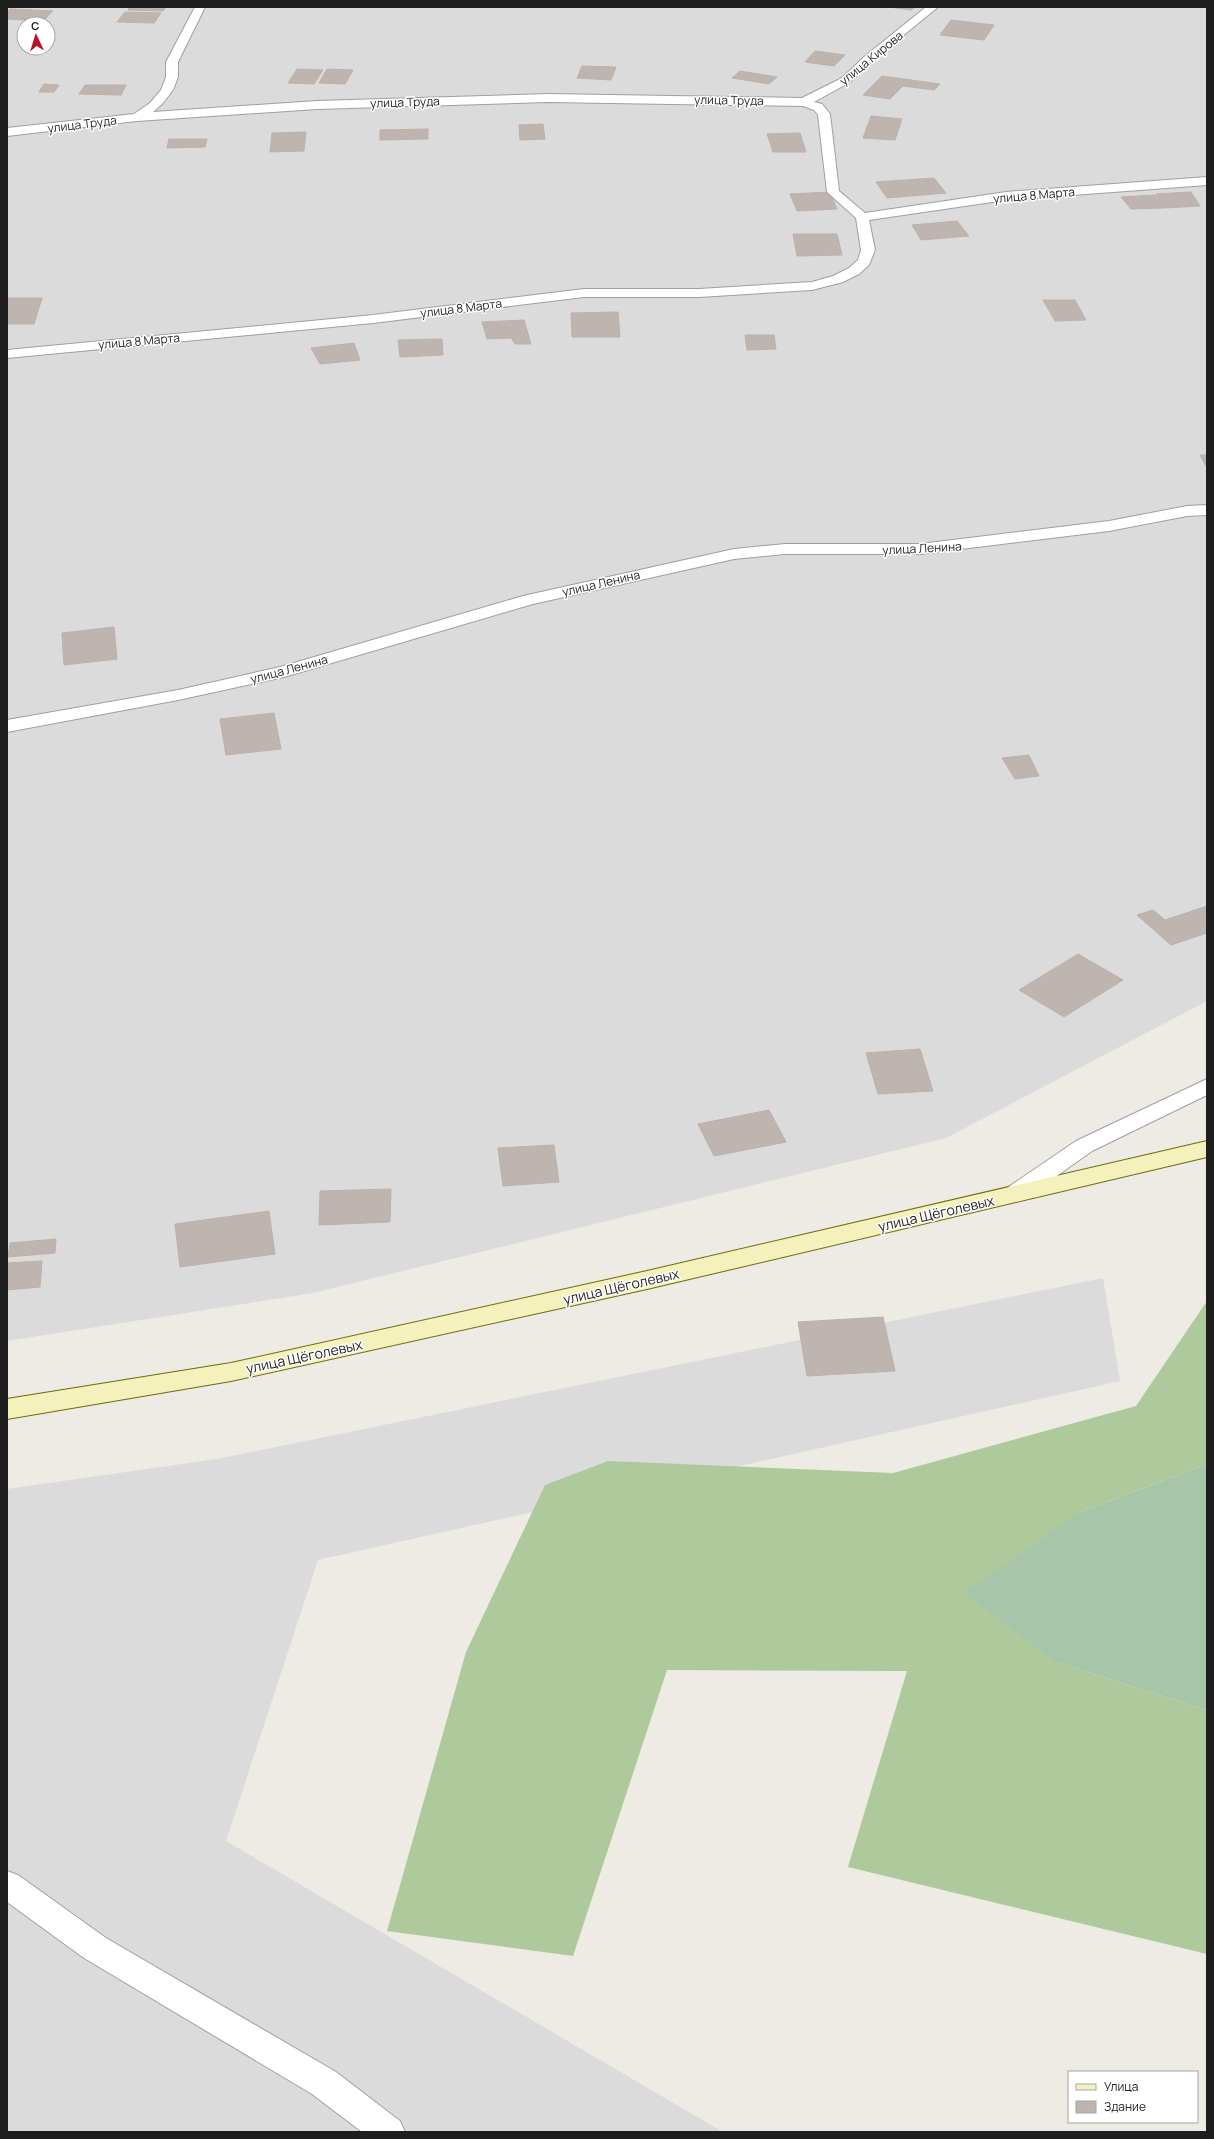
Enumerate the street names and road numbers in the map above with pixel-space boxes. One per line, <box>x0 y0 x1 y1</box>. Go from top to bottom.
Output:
street label: улица Кирова <box>836 27 906 89</box>
street label: улица Труда <box>694 91 764 109</box>
street label: улица Труда <box>370 92 440 112</box>
street label: улица Труда <box>46 111 118 137</box>
street label: улица 8 Марта <box>992 183 1076 207</box>
street label: улица 8 Марта <box>419 295 503 321</box>
street label: улица 8 Марта <box>97 329 181 353</box>
street label: улица Ленина <box>882 537 962 559</box>
street label: улица Ленина <box>560 566 642 600</box>
street label: улица Ленина <box>248 651 330 687</box>
street label: улица Щёголевых <box>876 1190 997 1236</box>
street label: улица Щёголевых <box>561 1263 682 1309</box>
street label: улица Щёголевых <box>244 1334 365 1378</box>

